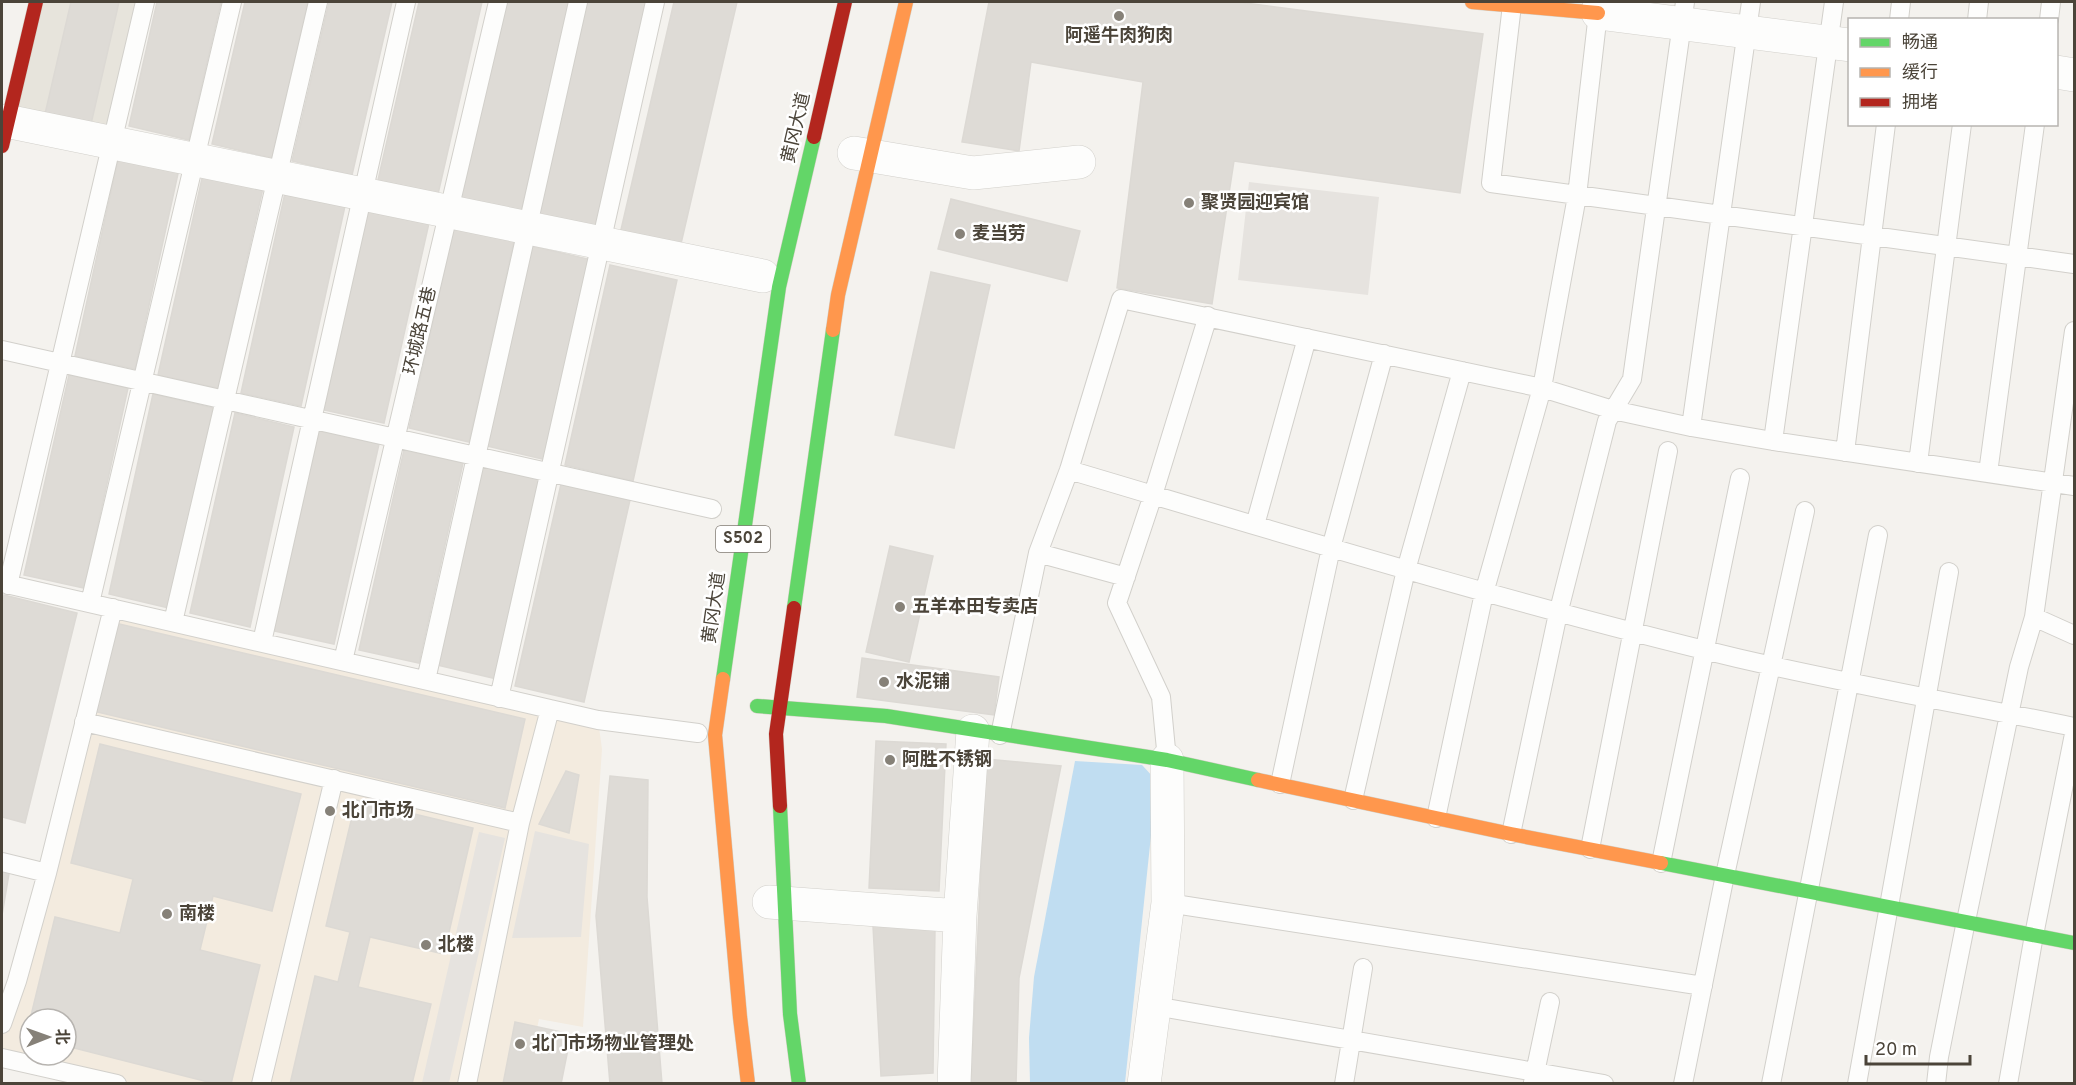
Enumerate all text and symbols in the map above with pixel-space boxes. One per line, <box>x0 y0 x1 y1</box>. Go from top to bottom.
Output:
marker: 阿遥牛肉狗肉 <box>1112 9 1126 23</box>
legend <box>1848 18 2058 126</box>
place label: 阿遥牛肉狗肉 <box>1065 25 1173 48</box>
text: 畅通 <box>1902 32 1938 55</box>
text: 缓行 <box>1902 62 1938 85</box>
street label: 黄冈大道 <box>778 90 816 166</box>
text: 拥堵 <box>1902 92 1938 115</box>
place label: 聚贤园迎宾馆 <box>1201 192 1309 215</box>
marker: 聚贤园迎宾馆 <box>1182 196 1196 210</box>
place label: 麦当劳 <box>972 223 1026 246</box>
marker: 麦当劳 <box>953 227 967 241</box>
street label: 环城路五巷 <box>400 285 442 377</box>
road number: S502 <box>716 526 770 552</box>
street label: 黄冈大道 <box>699 571 731 645</box>
place label: 五羊本田专卖店 <box>912 596 1038 619</box>
marker: 五羊本田专卖店 <box>893 600 907 614</box>
place label: 水泥铺 <box>896 671 950 694</box>
marker: 水泥铺 <box>877 675 891 689</box>
place label: 阿胜不锈钢 <box>902 749 992 772</box>
marker: 阿胜不锈钢 <box>883 753 897 767</box>
place label: 北门市场 <box>342 800 414 823</box>
marker: 北门市场 <box>323 804 337 818</box>
place label: 南楼 <box>179 903 215 926</box>
marker: 南楼 <box>160 907 174 921</box>
place label: 北楼 <box>438 934 474 957</box>
marker: 北楼 <box>419 938 433 952</box>
north arrow <box>18 1007 78 1067</box>
scale bar <box>1866 1028 1970 1066</box>
text: 北 <box>51 1029 71 1045</box>
place label: 北门市场物业管理处 <box>532 1033 694 1056</box>
marker: 北门市场物业管理处 <box>513 1037 527 1051</box>
text: 20 m <box>1875 1039 1917 1062</box>

